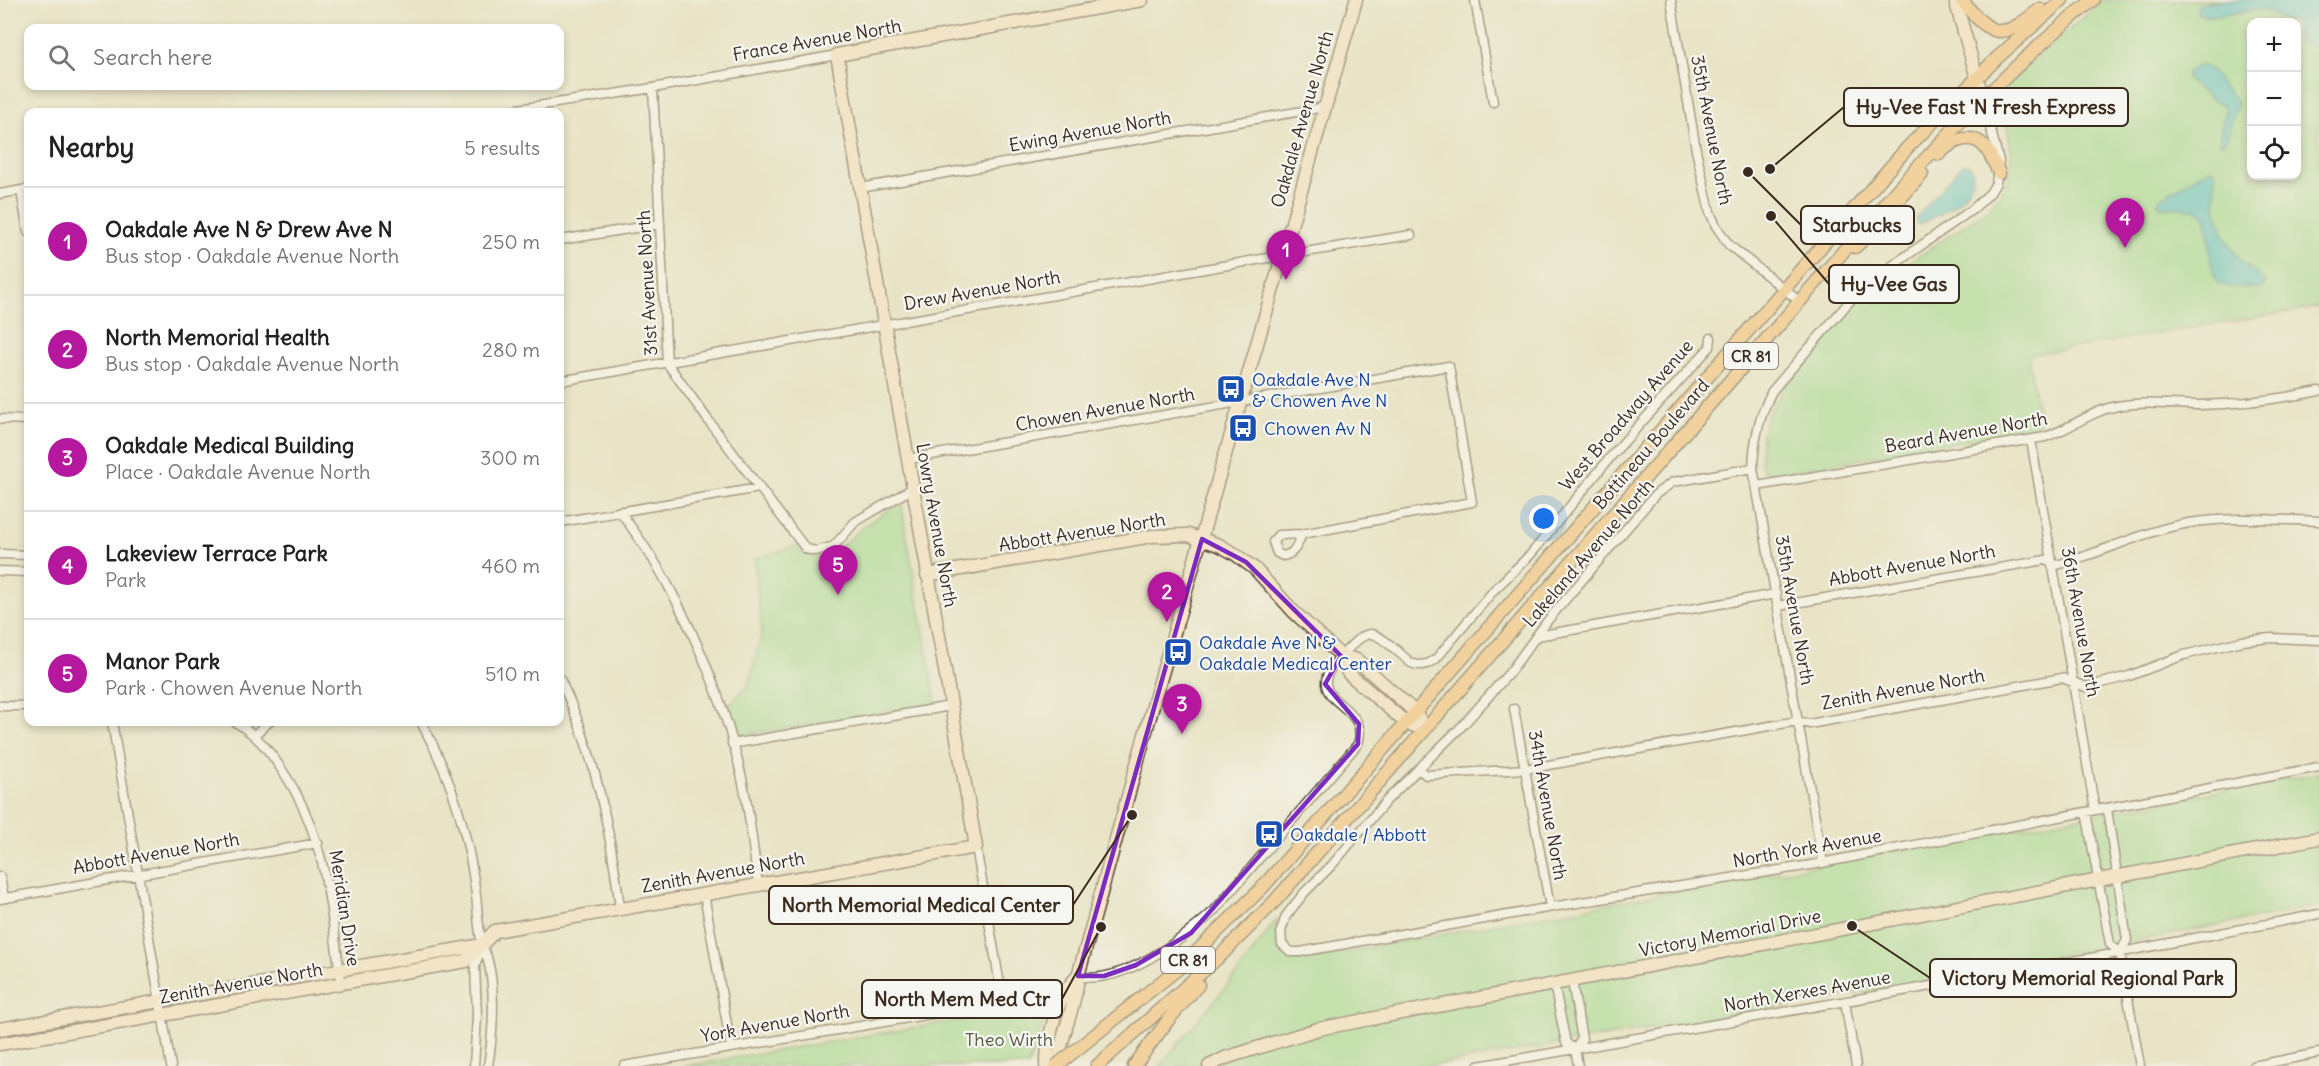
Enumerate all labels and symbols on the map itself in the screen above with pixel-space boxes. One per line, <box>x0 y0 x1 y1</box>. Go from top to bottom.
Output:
street label: France Avenue North <box>731 14 903 66</box>
street label: Oakdale Avenue North <box>1266 28 1338 210</box>
street label: 35th Avenue North <box>1686 53 1738 207</box>
callout: Hy-Vee Fast 'N Fresh Express <box>1844 88 2128 126</box>
text: Hy-Vee Fast 'N Fresh Express <box>1856 94 2116 119</box>
street label: Ewing Avenue North <box>1007 105 1173 157</box>
pin: 4 <box>2106 198 2144 248</box>
callout: Starbucks <box>1801 206 1914 244</box>
street label: 31st Avenue North <box>632 209 662 357</box>
text: Starbucks <box>1812 212 1902 237</box>
pin: 1 <box>1266 230 1306 280</box>
street label: Drew Avenue North <box>902 265 1062 315</box>
callout: Hy-Vee Gas <box>1829 265 1959 303</box>
text: Hy-Vee Gas <box>1841 271 1947 296</box>
street label: West Broadway Avenue <box>1554 335 1698 495</box>
road number: CR 81 <box>1724 343 1778 369</box>
place label: Oakdale Ave N & Chowen Ave N <box>1252 368 1388 412</box>
bus stop icon: Oakdale Ave N & Chowen Ave N <box>1215 373 1247 405</box>
street label: Bottineau Boulevard <box>1588 374 1714 514</box>
street label: Chowen Avenue North <box>1014 382 1196 436</box>
street label: Beard Avenue North <box>1883 406 2049 458</box>
bus stop icon: Chowen Av N <box>1227 412 1259 444</box>
place label: Chowen Av N <box>1264 417 1372 440</box>
street label: Lowry Avenue North <box>911 441 963 609</box>
street label: Lakeland Avenue North <box>1517 474 1659 632</box>
your location <box>1529 504 1558 533</box>
street label: Abbott Avenue North <box>997 507 1167 557</box>
street label: 35th Avenue North <box>1770 533 1820 687</box>
street label: Abbott Avenue North <box>1827 539 1997 591</box>
street label: 36th Avenue North <box>2056 545 2106 699</box>
pin: 5 <box>818 546 858 595</box>
pin: 2 <box>1148 572 1186 622</box>
place label: Oakdale Ave N & Oakdale Medical Center <box>1199 631 1392 675</box>
bus stop icon: Oakdale Ave N & Oakdale Medical Center <box>1162 636 1194 668</box>
street label: Zenith Avenue North <box>1820 663 1986 715</box>
pin: 3 <box>1162 684 1202 734</box>
street label: 34th Avenue North <box>1523 728 1573 882</box>
bus stop icon: Oakdale / Abbott <box>1253 818 1285 850</box>
place label: Oakdale / Abbott <box>1290 823 1427 846</box>
street label: North York Avenue <box>1731 824 1883 872</box>
street label: Abbott Avenue North <box>71 827 241 879</box>
street label: Zenith Avenue North <box>640 846 806 898</box>
street label: Meridian Drive <box>324 848 366 968</box>
callout: North Memorial Medical Center <box>769 886 1073 924</box>
text: North Memorial Medical Center <box>781 892 1061 917</box>
street label: Victory Memorial Drive <box>1637 904 1823 962</box>
road number: CR 81 <box>1161 947 1215 973</box>
street label: Zenith Avenue North <box>158 957 324 1009</box>
callout: Victory Memorial Regional Park <box>1930 959 2236 997</box>
street label: North Xerxes Avenue <box>1722 965 1892 1017</box>
text: Victory Memorial Regional Park <box>1942 965 2224 990</box>
callout: North Mem Med Ctr <box>862 980 1062 1018</box>
text: North Mem Med Ctr <box>874 986 1051 1011</box>
street label: York Avenue North <box>699 999 851 1047</box>
park label: Theo Wirth <box>965 1028 1053 1051</box>

